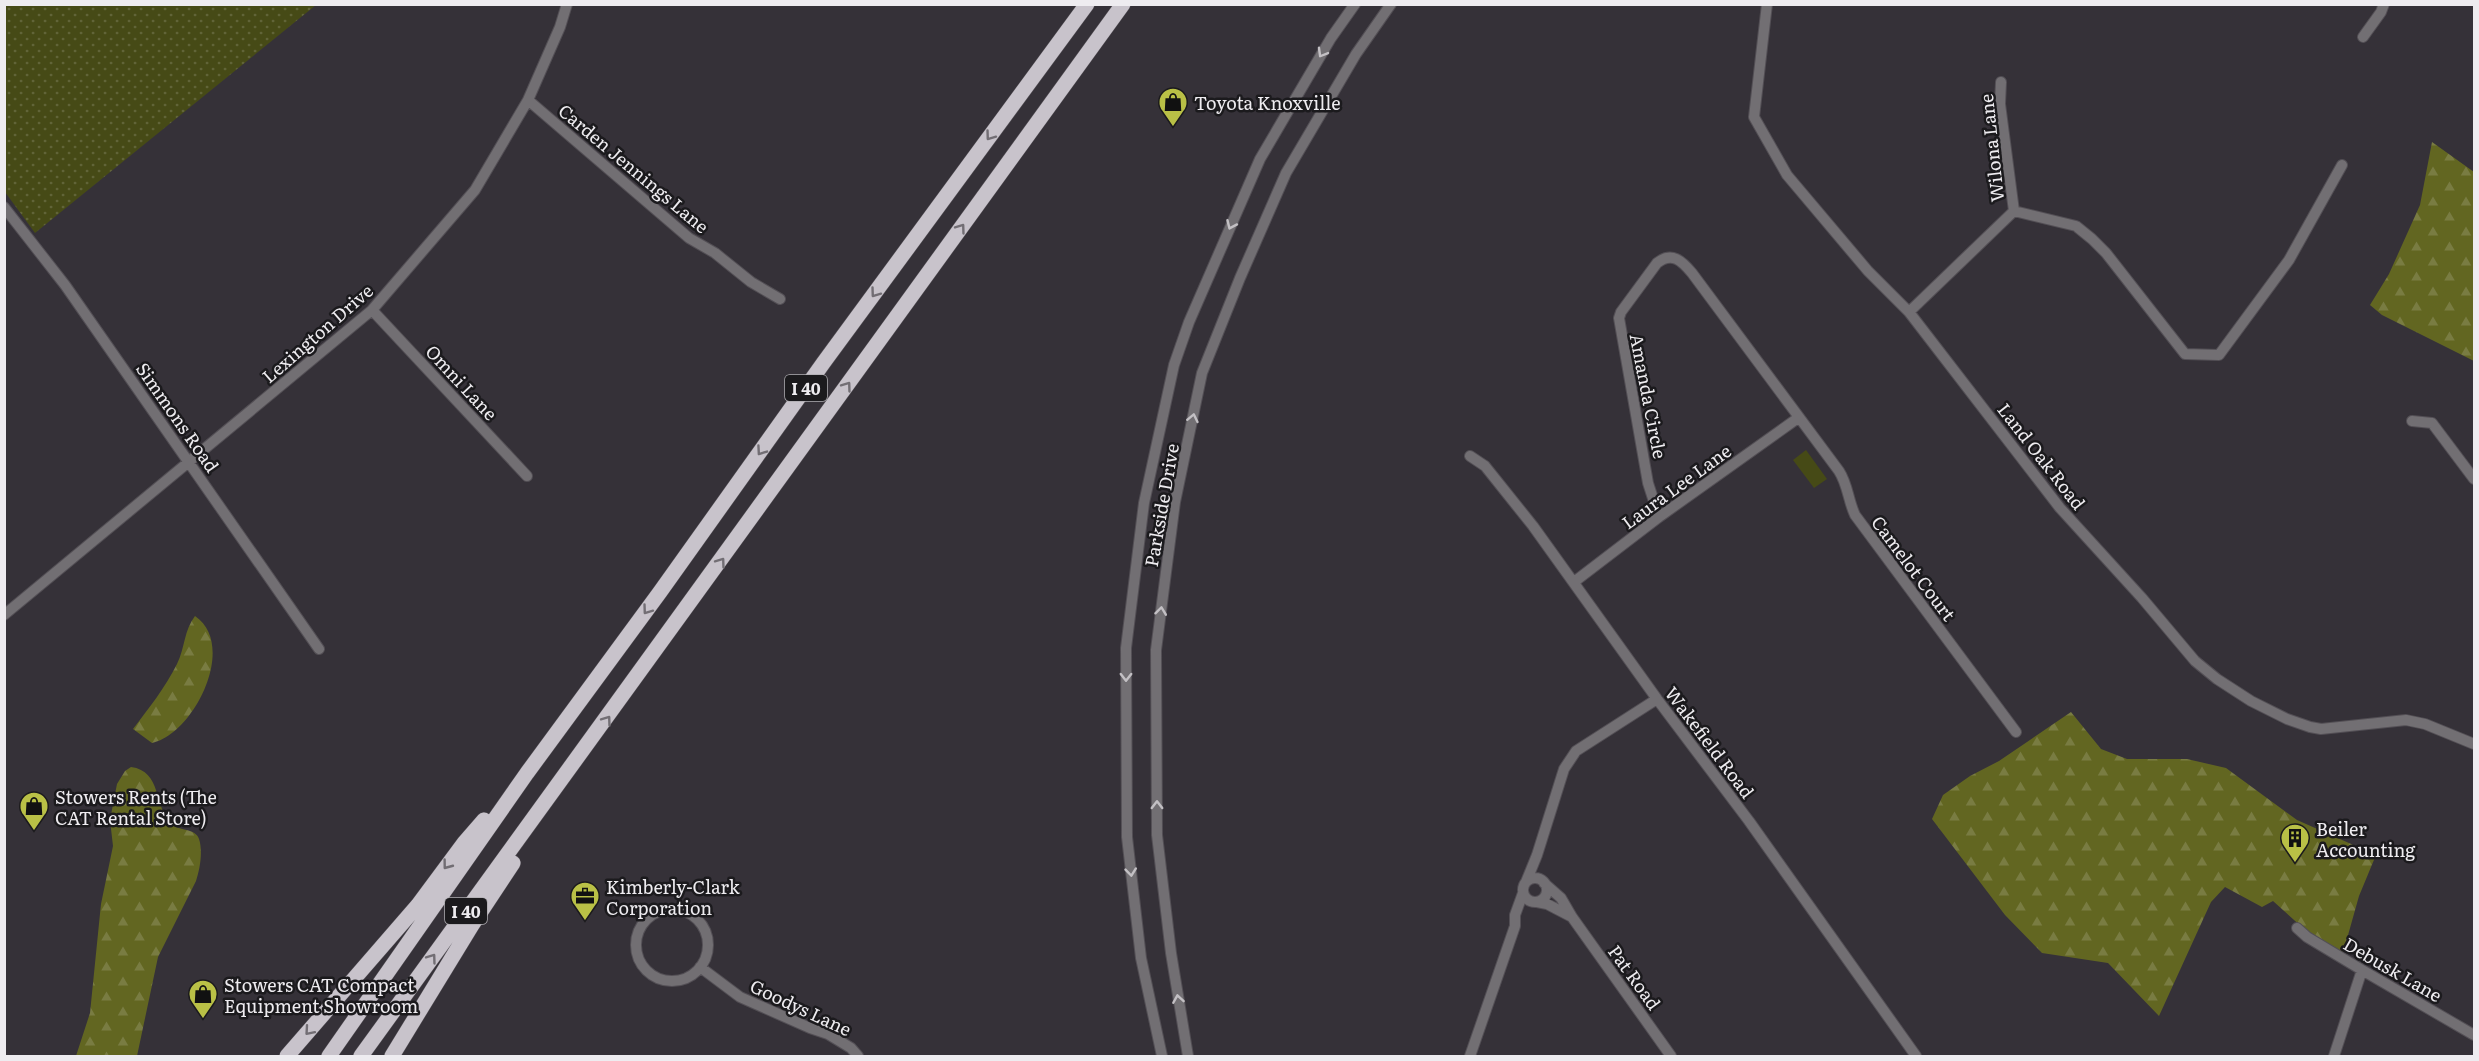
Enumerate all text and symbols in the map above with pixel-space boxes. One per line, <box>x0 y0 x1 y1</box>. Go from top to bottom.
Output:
one-way arrow <box>1318 47 1329 57</box>
shop icon: Toyota Knoxville <box>1157 86 1189 128</box>
place label: Toyota Knoxville <box>1194 89 1341 116</box>
street label: Wilona Lane <box>1972 92 2010 204</box>
street label: Carden Jennings Lane <box>553 97 715 239</box>
one-way arrow <box>986 130 997 141</box>
one-way arrow <box>1226 218 1238 229</box>
one-way arrow <box>954 224 965 235</box>
street label: Lexington Drive <box>256 277 378 389</box>
one-way arrow <box>871 287 882 298</box>
street label: Amanda Circle <box>1624 331 1674 461</box>
street label: Omni Lane <box>420 338 504 426</box>
street label: Simmons Road <box>130 356 226 478</box>
road number: I 40 <box>785 375 827 401</box>
one-way arrow <box>840 382 851 393</box>
street label: Land Oak Road <box>1992 397 2092 515</box>
one-way arrow <box>1186 414 1199 424</box>
street label: Laura Lee Lane <box>1616 437 1736 535</box>
street label: Parkside Drive <box>1137 441 1185 569</box>
one-way arrow <box>757 445 768 456</box>
street label: Camelot Court <box>1865 510 1963 627</box>
one-way arrow <box>713 557 724 568</box>
one-way arrow <box>643 603 654 614</box>
one-way arrow <box>1154 606 1166 615</box>
one-way arrow <box>1120 673 1132 682</box>
street label: Wakefield Road <box>1659 680 1761 804</box>
one-way arrow <box>599 715 610 726</box>
place label: Stowers Rents (The CAT Rental Store) <box>55 783 217 831</box>
shop icon: Stowers Rents (The CAT Rental Store) <box>18 790 50 832</box>
one-way arrow <box>1151 801 1163 810</box>
place label: Beiler Accounting <box>2316 815 2416 863</box>
building icon: Beiler Accounting <box>2279 822 2311 864</box>
one-way arrow <box>443 858 454 869</box>
one-way arrow <box>1125 868 1137 877</box>
place label: Kimberly-Clark Corporation <box>606 873 741 921</box>
office icon: Kimberly-Clark Corporation <box>569 880 601 922</box>
road number: I 40 <box>445 898 487 924</box>
street label: Debusk Lane <box>2339 930 2447 1008</box>
street label: Pat Road <box>1602 939 1668 1015</box>
one-way arrow <box>425 953 436 964</box>
place label: Stowers CAT Compact Equipment Showroom <box>224 971 418 1019</box>
street label: Goodys Lane <box>746 972 856 1042</box>
shop icon: Stowers CAT Compact Equipment Showroom <box>187 978 219 1020</box>
one-way arrow <box>1172 994 1185 1004</box>
one-way arrow <box>305 1024 316 1035</box>

